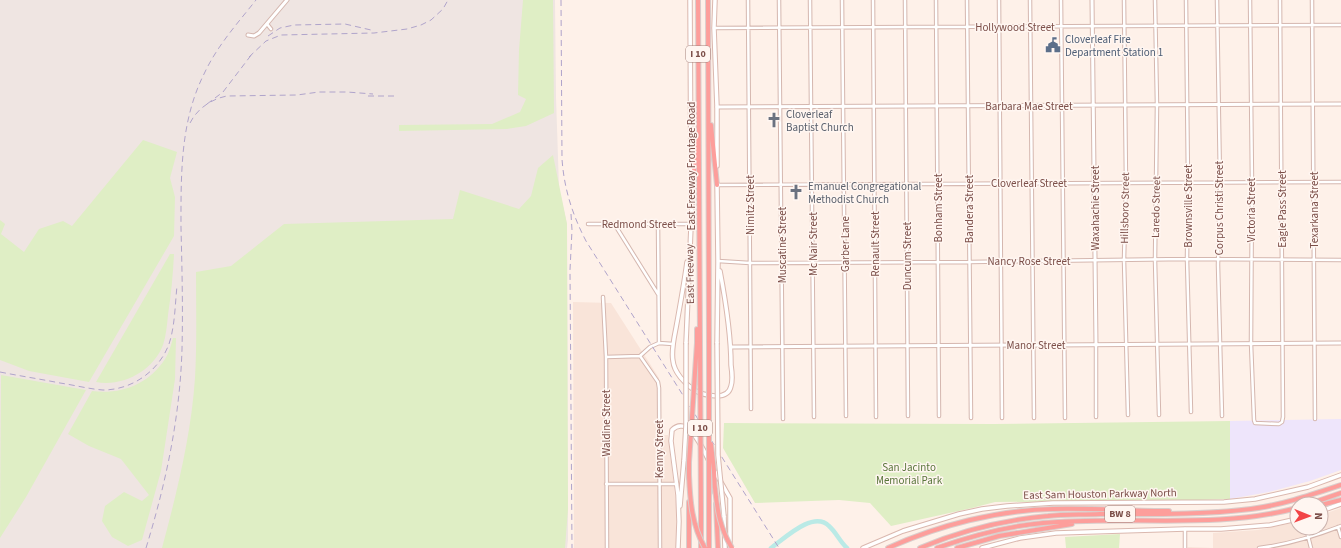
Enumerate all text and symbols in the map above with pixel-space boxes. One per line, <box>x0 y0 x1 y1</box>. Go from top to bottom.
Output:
street label: Hollywood Street <box>975 20 1055 35</box>
place label: Cloverleaf Fire Department Station 1 <box>1065 32 1163 60</box>
public building icon: Cloverleaf Fire Department Station 1 <box>1044 36 1062 54</box>
road number: I 10 <box>686 46 710 62</box>
street label: Barbara Mae Street <box>985 99 1073 114</box>
street label: East Freeway Frontage Road <box>684 102 699 230</box>
place label: Cloverleaf Baptist Church <box>786 107 854 135</box>
church icon: Cloverleaf Baptist Church <box>765 111 783 129</box>
street label: Corpus Christi Street <box>1212 161 1227 255</box>
street label: Brownsville Street <box>1181 164 1196 248</box>
street label: Waxahachie Street <box>1088 165 1103 250</box>
street label: Eagle Pass Street <box>1275 170 1290 248</box>
street label: Texarkana Street <box>1307 171 1322 248</box>
street label: Hillsboro Street <box>1117 172 1133 244</box>
street label: Bonham Street <box>931 173 946 242</box>
street label: Bandera Street <box>962 174 977 243</box>
street label: Nimitz Street <box>743 175 758 235</box>
street label: Cloverleaf Street <box>991 176 1067 191</box>
street label: Laredo Street <box>1148 176 1164 238</box>
street label: Victoria Street <box>1244 177 1259 242</box>
place label: Emanuel Congregational Methodist Church <box>808 179 921 207</box>
church icon: Emanuel Congregational Methodist Church <box>787 183 805 201</box>
street label: Muscatine Street <box>775 206 790 283</box>
street label: Renault Street <box>868 211 883 277</box>
street label: Mc Nair Street <box>806 212 821 276</box>
street label: Garber Lane <box>838 215 853 272</box>
street label: Redmond Street <box>602 217 677 232</box>
street label: Duncum Street <box>900 221 915 290</box>
street label: East Freeway <box>682 244 698 304</box>
street label: Nancy Rose Street <box>987 254 1071 269</box>
street label: Manor Street <box>1006 338 1066 353</box>
street label: Waldine Street <box>599 389 614 456</box>
street label: Kenny Street <box>652 419 667 478</box>
road number: I 10 <box>688 420 712 436</box>
park label: San Jacinto Memorial Park <box>876 460 943 488</box>
street label: East Sam Houston Parkway North <box>1023 485 1177 503</box>
north arrow <box>1289 496 1329 536</box>
road number: BW 8 <box>1105 506 1135 522</box>
text: N <box>1311 512 1326 520</box>

